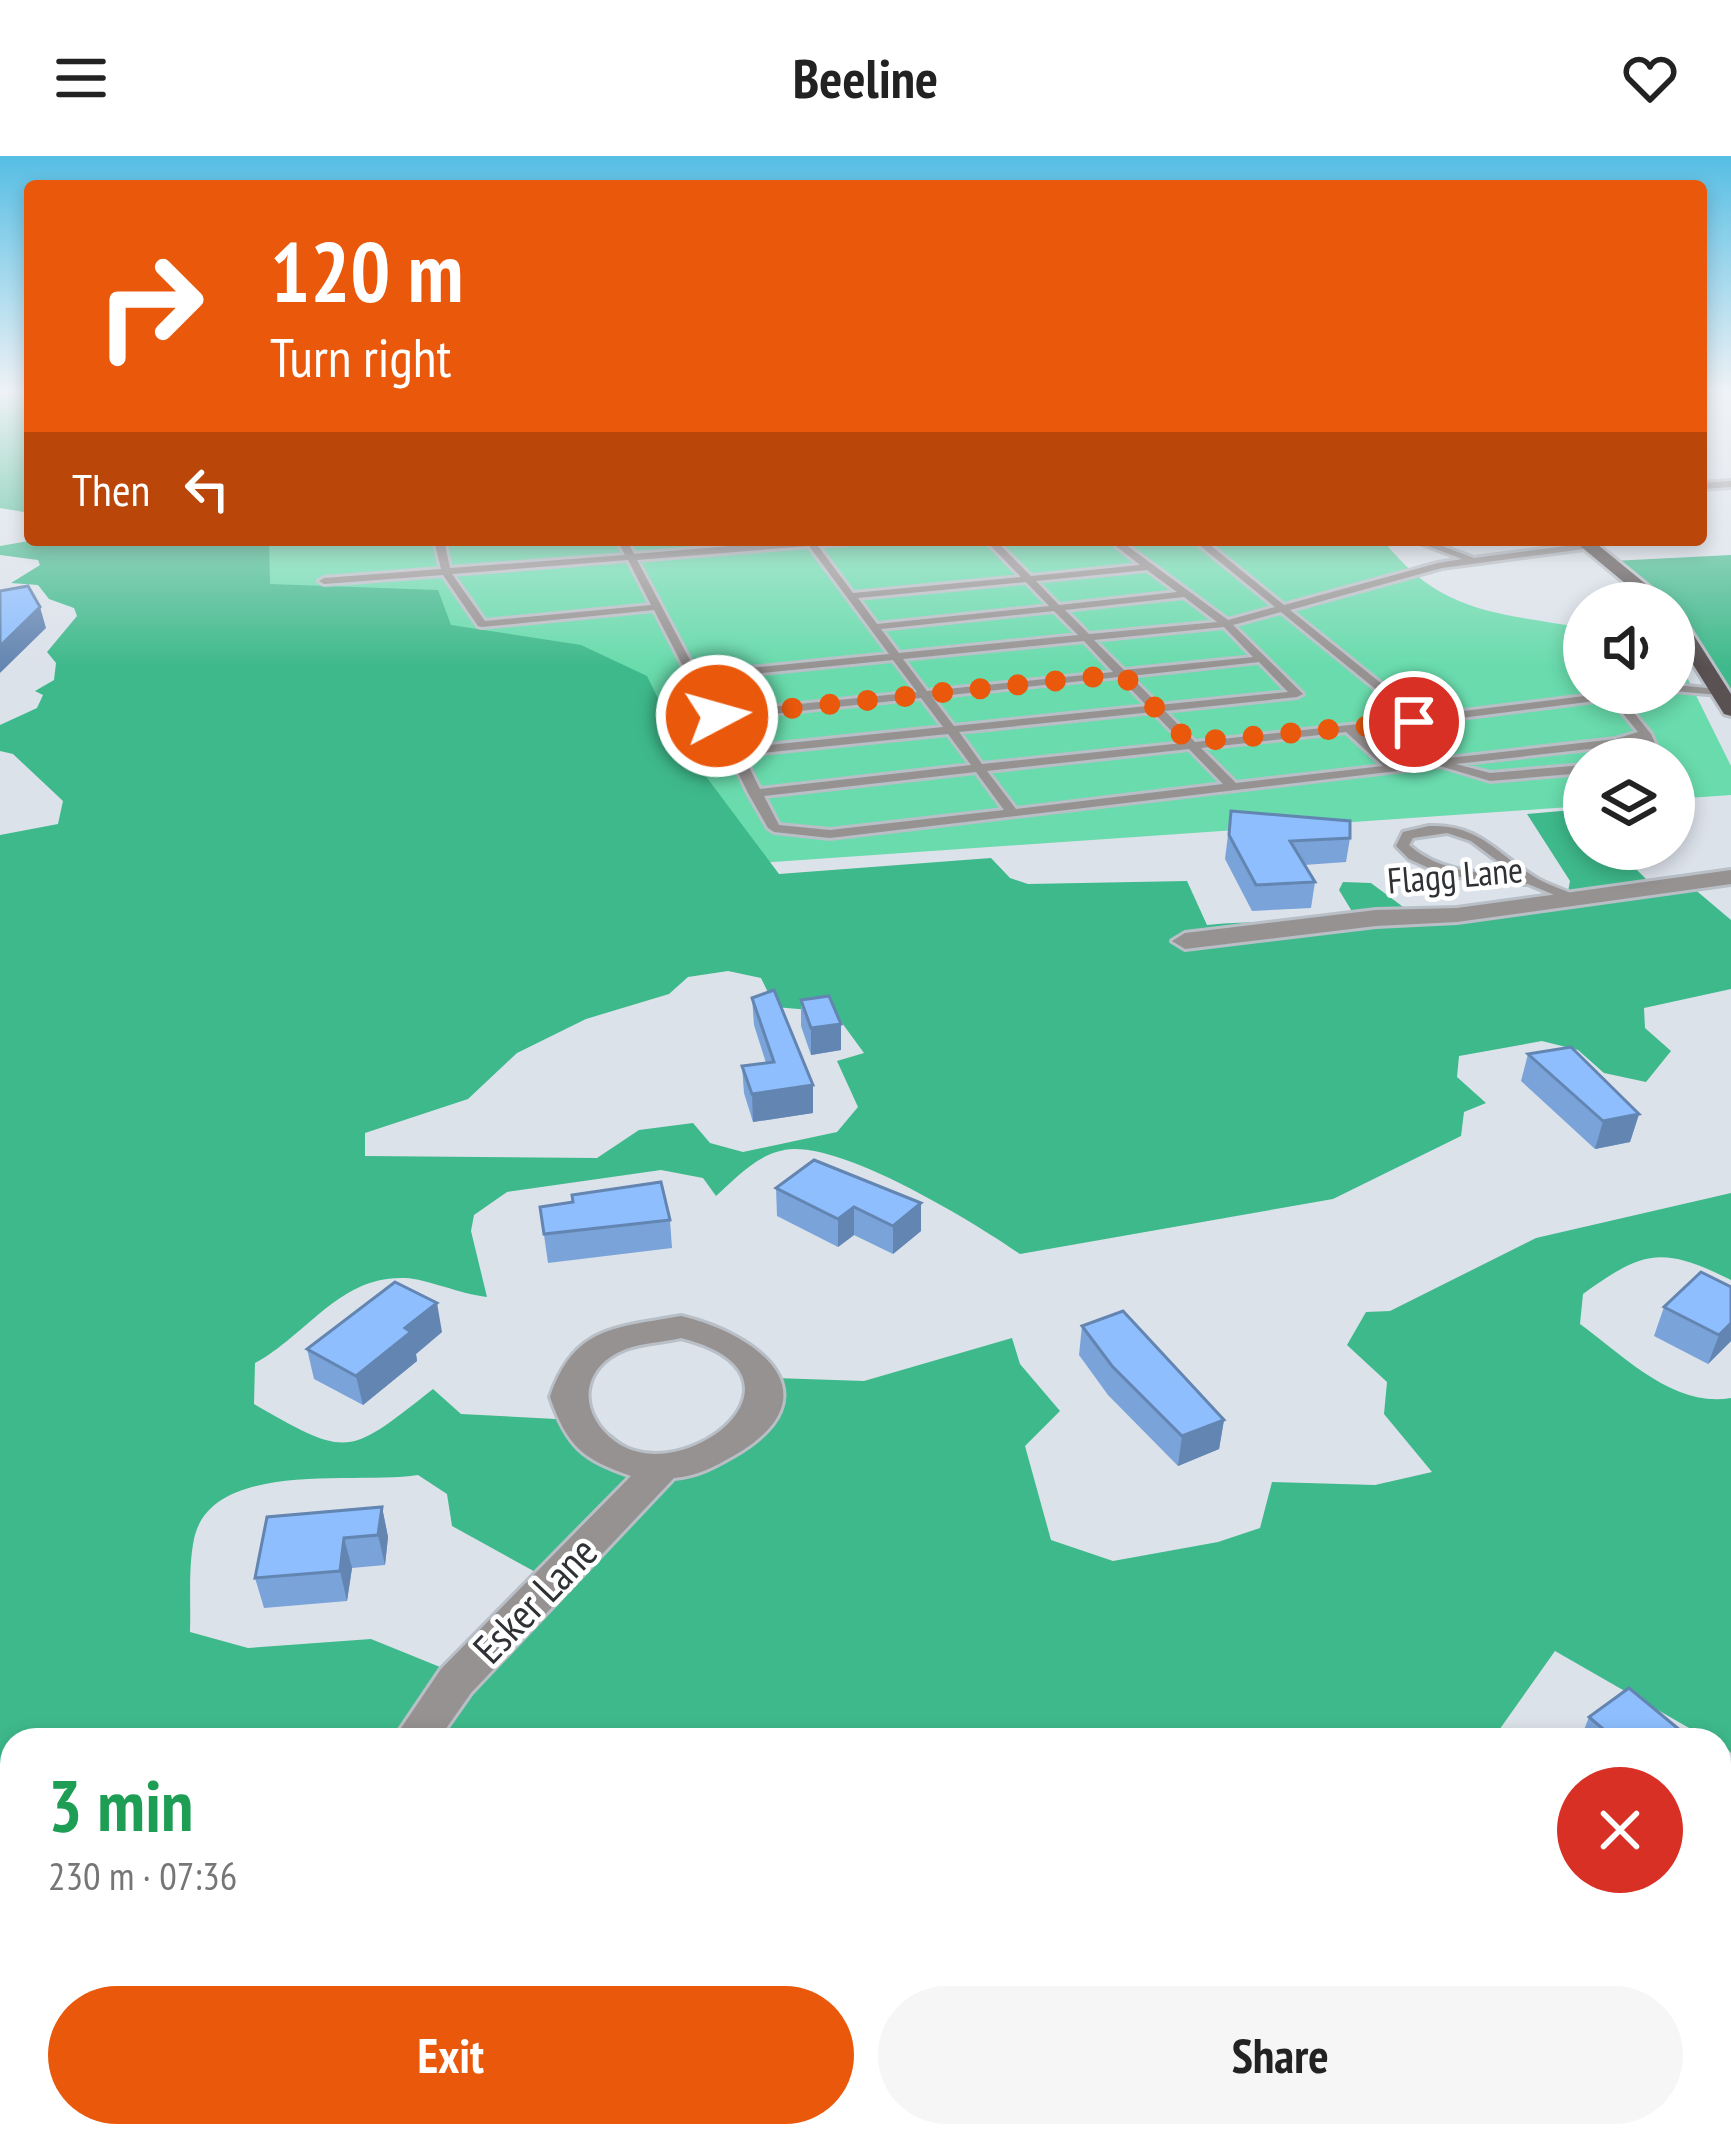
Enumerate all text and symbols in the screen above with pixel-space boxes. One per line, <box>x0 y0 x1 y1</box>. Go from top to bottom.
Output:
text: Beeline <box>793 43 938 113</box>
icon: menu <box>48 45 114 111</box>
icon: heart <box>1617 45 1683 111</box>
text: 120 m <box>270 216 463 325</box>
icon: right <box>72 228 228 384</box>
text: Turn right <box>270 322 451 392</box>
icon: left <box>174 456 240 522</box>
text: Then <box>72 460 150 518</box>
map controls <box>1563 582 1695 870</box>
button: sound <box>1563 582 1695 714</box>
position arrow <box>654 653 780 779</box>
pin <box>1363 671 1465 773</box>
icon: arrive <box>1381 689 1447 755</box>
button: layers <box>1563 738 1695 870</box>
street label: Flagg Lane <box>1385 845 1525 904</box>
street label: Esker Lane <box>461 1525 608 1675</box>
text: 3 min <box>48 1758 193 1851</box>
button: close <box>1557 1767 1683 1893</box>
text: 230 m · 07:36 <box>48 1850 237 1901</box>
button: Exit <box>48 1986 854 2124</box>
button: Share <box>878 1986 1683 2124</box>

